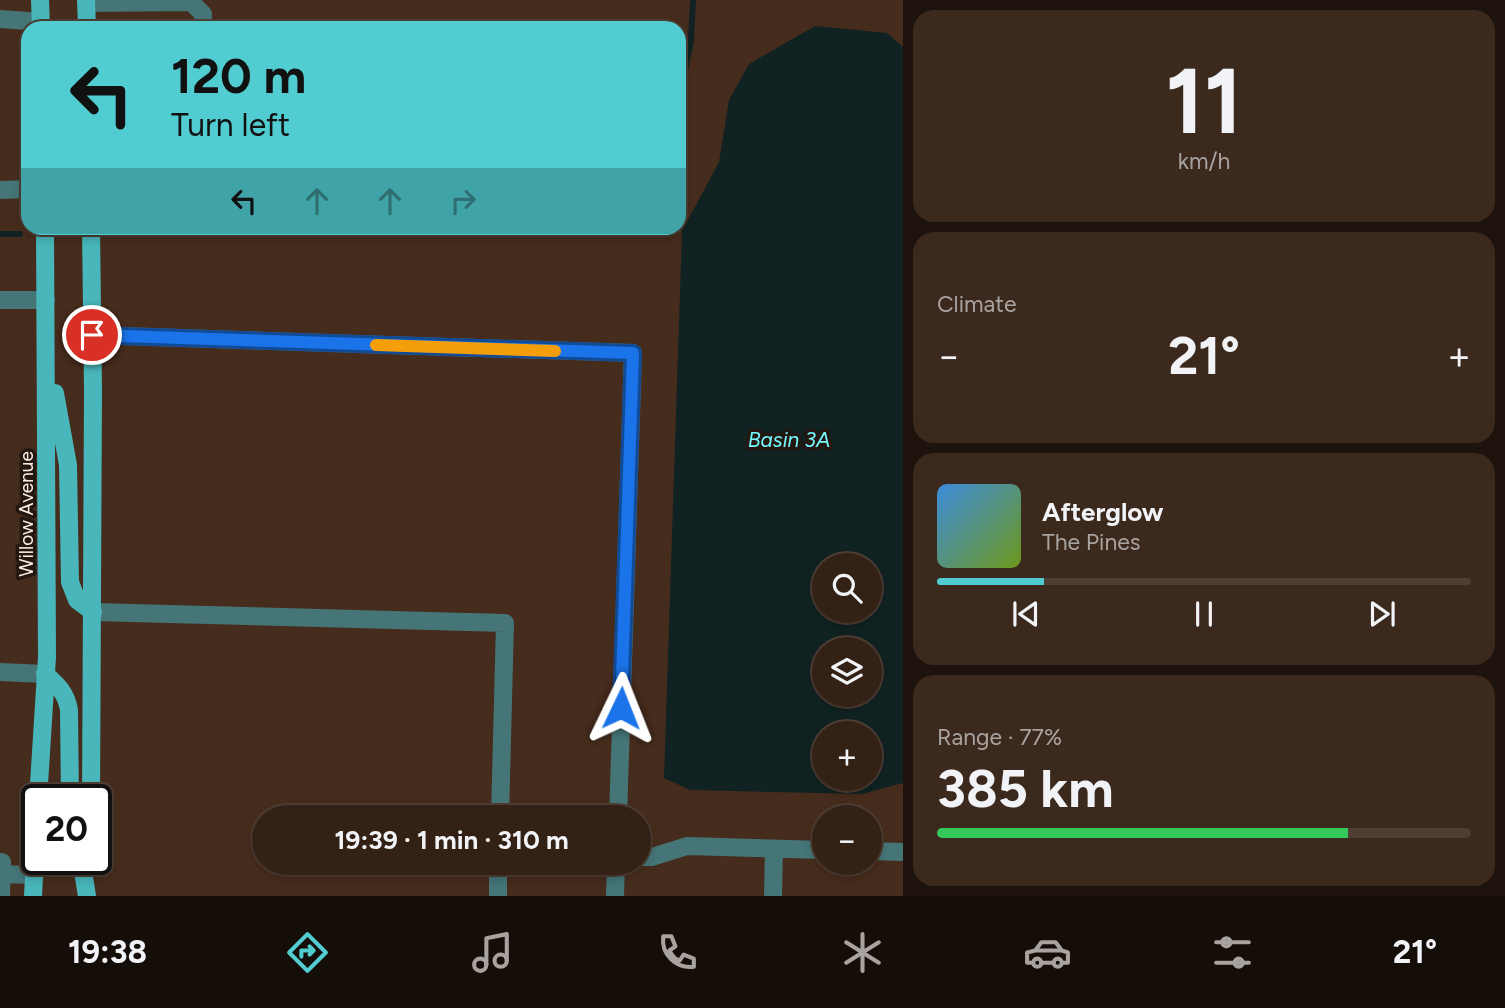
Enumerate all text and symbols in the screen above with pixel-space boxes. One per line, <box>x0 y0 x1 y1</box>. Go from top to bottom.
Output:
text: 120 m <box>171 46 306 105</box>
text: 11 <box>1166 47 1242 156</box>
icon: left <box>56 49 147 140</box>
text: Turn left <box>171 106 290 144</box>
text: km/h <box>1178 147 1230 175</box>
icon: left <box>225 182 263 220</box>
icon: ahead <box>298 182 336 220</box>
icon: ahead <box>371 182 409 220</box>
icon: right <box>444 182 482 220</box>
text: Climate <box>937 290 1016 318</box>
pin <box>62 305 122 365</box>
icon: arrive <box>73 316 111 354</box>
text: 21° <box>1168 325 1240 387</box>
text: − <box>937 333 961 379</box>
text: + <box>1447 333 1471 379</box>
water label: Basin 3A <box>748 427 830 452</box>
street label: Willow Avenue <box>15 451 38 577</box>
text: Afterglow <box>1042 496 1164 528</box>
text: The Pines <box>1042 528 1141 556</box>
map controls <box>812 553 882 875</box>
button: search <box>812 553 882 623</box>
icon: previous <box>1007 595 1045 633</box>
icon: pause <box>1185 595 1223 633</box>
icon: next <box>1363 595 1401 633</box>
button: layers <box>812 637 882 707</box>
position arrow <box>584 671 658 745</box>
button: + <box>812 721 882 791</box>
text: Range · 77% <box>937 723 1062 751</box>
text: 385 km <box>937 758 1114 820</box>
speed limit sign: 20 <box>21 784 112 875</box>
button: − <box>812 805 882 875</box>
text: 19:39 · 1 min · 310 m <box>334 824 569 856</box>
icon: directions <box>283 928 332 977</box>
icon: music <box>468 928 517 977</box>
icon: phone <box>653 928 702 977</box>
icon: climate <box>838 928 887 977</box>
icon: car <box>1023 928 1072 977</box>
icon: filters <box>1208 928 1257 977</box>
text: 19:38 <box>68 933 147 971</box>
text: 21° <box>1393 933 1437 971</box>

